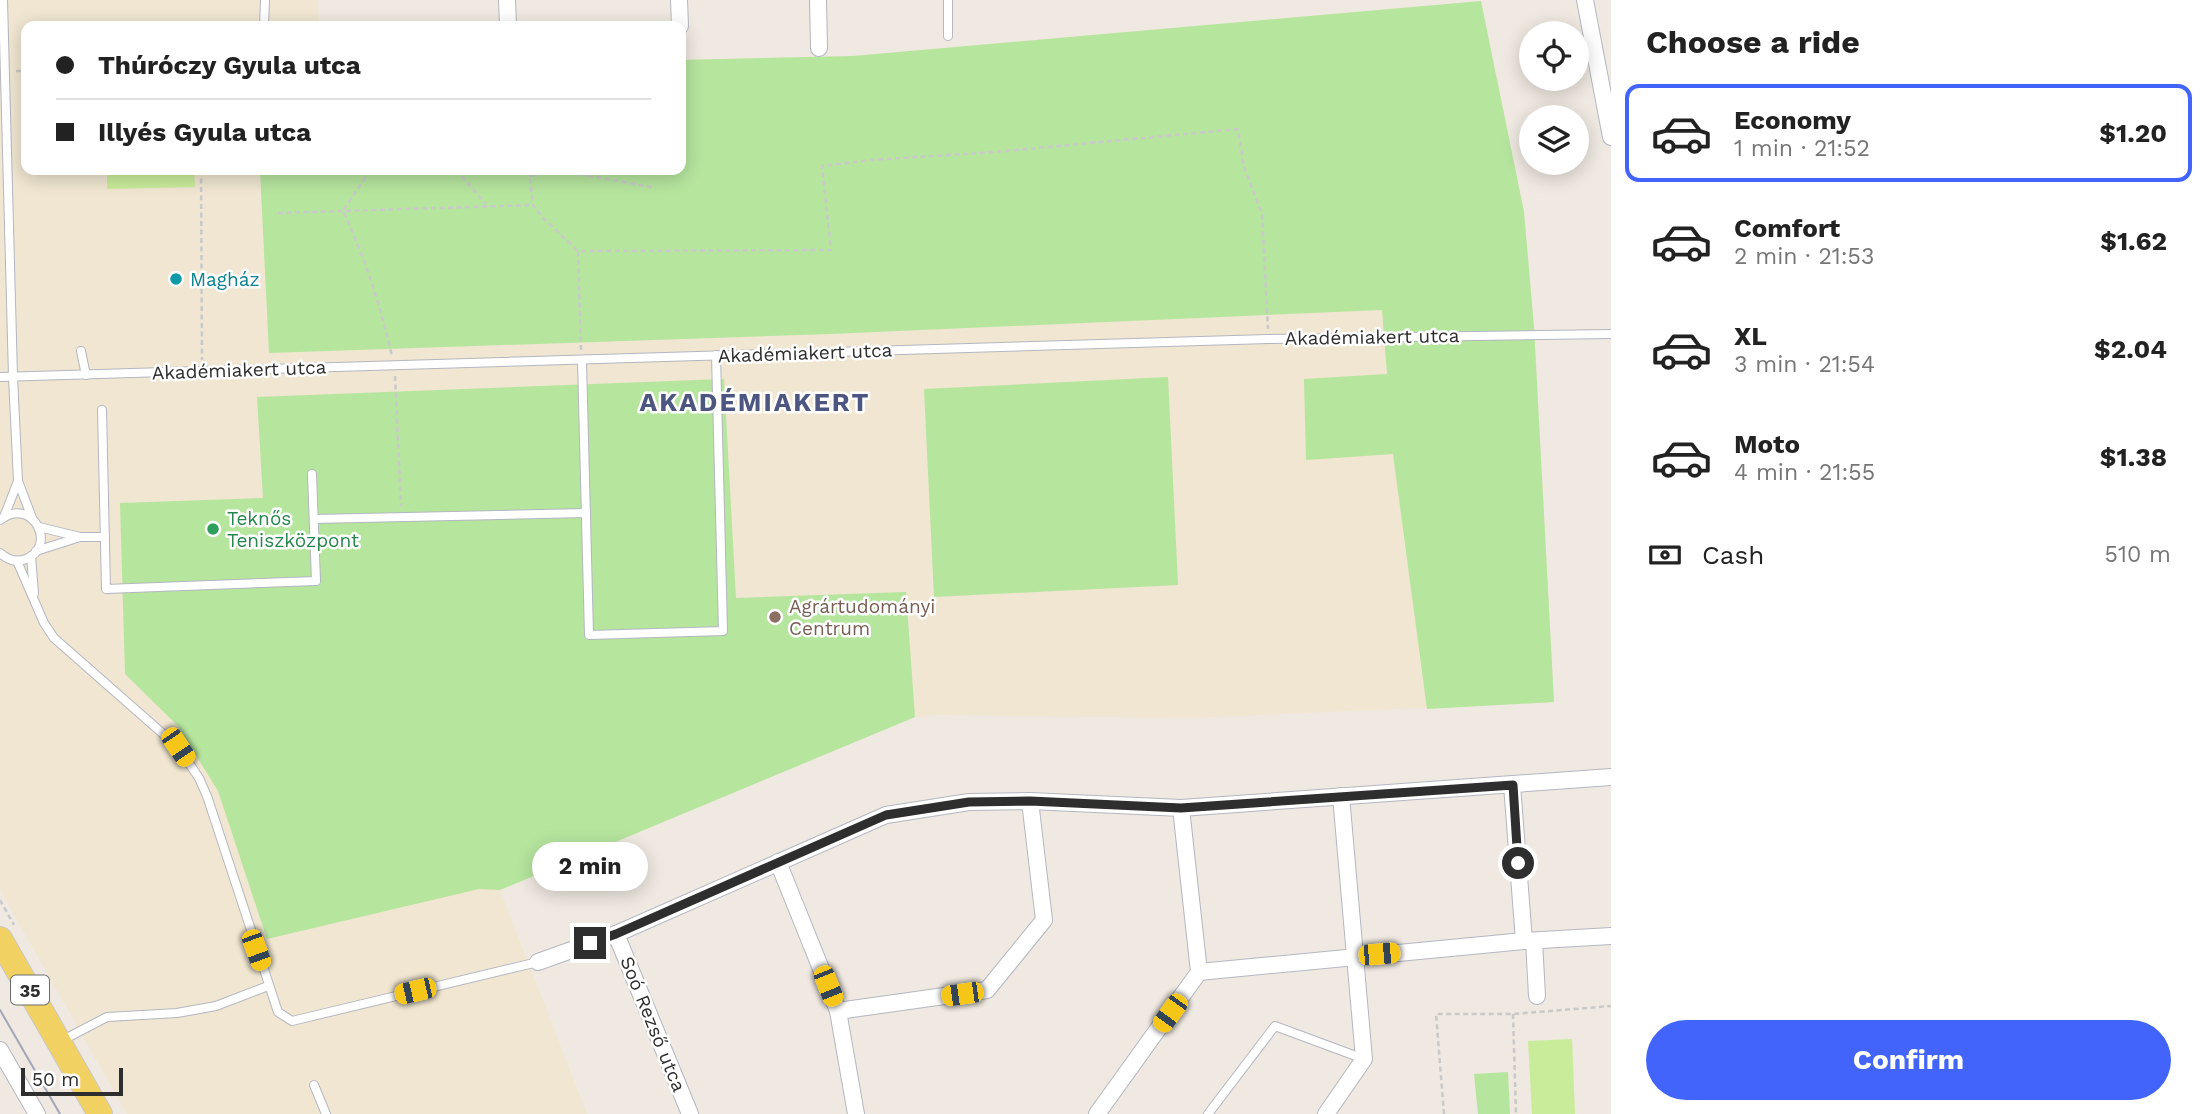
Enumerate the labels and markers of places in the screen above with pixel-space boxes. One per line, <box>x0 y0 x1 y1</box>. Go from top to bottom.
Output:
place label: Magház <box>190 268 260 291</box>
marker: Magház <box>168 271 184 287</box>
place label: Teknős Teniszközpont <box>227 507 359 552</box>
marker: Teknős Teniszközpont <box>205 521 221 537</box>
place label: Agrártudományi Centrum <box>789 595 935 640</box>
marker: Agrártudományi Centrum <box>767 609 783 625</box>

